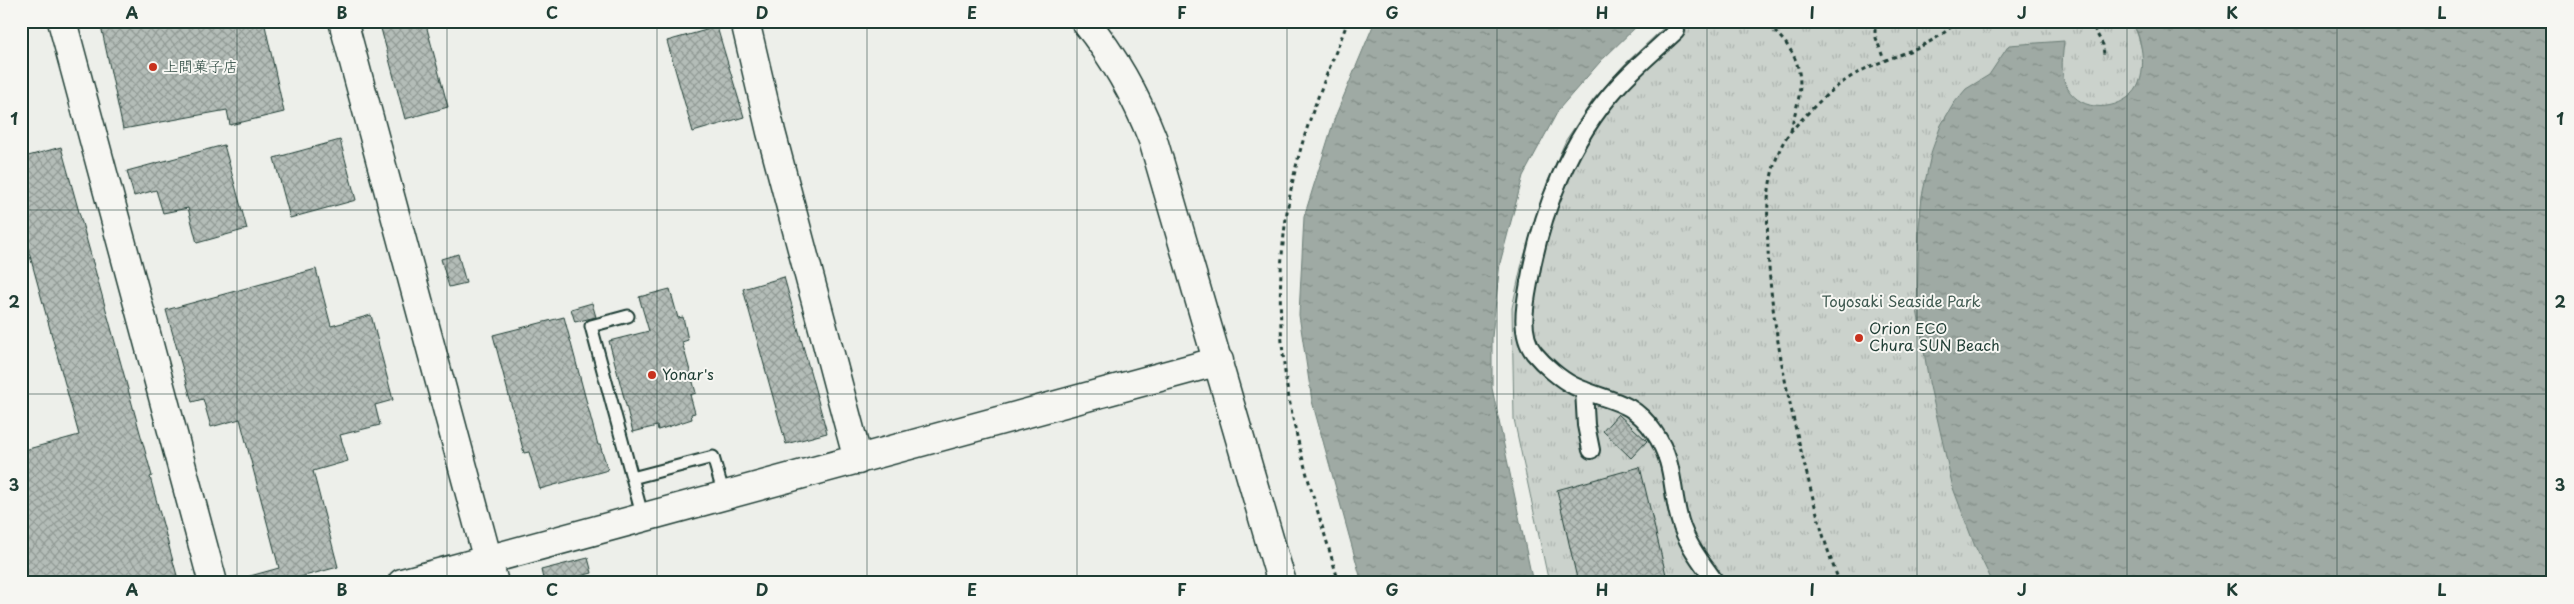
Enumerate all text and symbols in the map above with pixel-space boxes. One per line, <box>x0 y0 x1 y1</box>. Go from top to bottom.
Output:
text: A <box>126 0 139 24</box>
text: B <box>337 0 348 24</box>
text: C <box>546 0 558 24</box>
text: D <box>756 0 768 24</box>
text: E <box>967 0 977 24</box>
text: F <box>1177 0 1187 24</box>
text: G <box>1385 0 1399 24</box>
text: H <box>1596 0 1608 24</box>
text: I <box>1809 0 1815 24</box>
text: J <box>2017 0 2027 24</box>
text: K <box>2226 0 2238 24</box>
text: L <box>2437 0 2447 24</box>
place label: 上間菓子店 <box>163 54 238 77</box>
marker: 上間菓子店 <box>147 61 159 73</box>
text: 1 <box>10 106 18 130</box>
text: 1 <box>2556 106 2564 130</box>
text: 2 <box>8 289 20 313</box>
park label: Toyosaki Seaside Park <box>1821 289 1981 312</box>
text: 2 <box>2554 289 2566 313</box>
place label: Orion ECO Chura SUN Beach <box>1869 316 2000 356</box>
marker: Orion ECO Chura SUN Beach <box>1853 332 1865 344</box>
place label: Yonar's <box>662 362 714 385</box>
marker: Yonar's <box>646 369 658 381</box>
text: 3 <box>9 472 19 496</box>
text: 3 <box>2555 472 2565 496</box>
text: A <box>126 577 139 601</box>
text: B <box>337 577 348 601</box>
text: C <box>546 577 558 601</box>
text: D <box>756 577 768 601</box>
text: E <box>967 577 977 601</box>
text: F <box>1177 577 1187 601</box>
text: G <box>1385 577 1399 601</box>
text: H <box>1596 577 1608 601</box>
text: I <box>1809 577 1815 601</box>
text: J <box>2017 577 2027 601</box>
text: K <box>2226 577 2238 601</box>
text: L <box>2437 577 2447 601</box>

